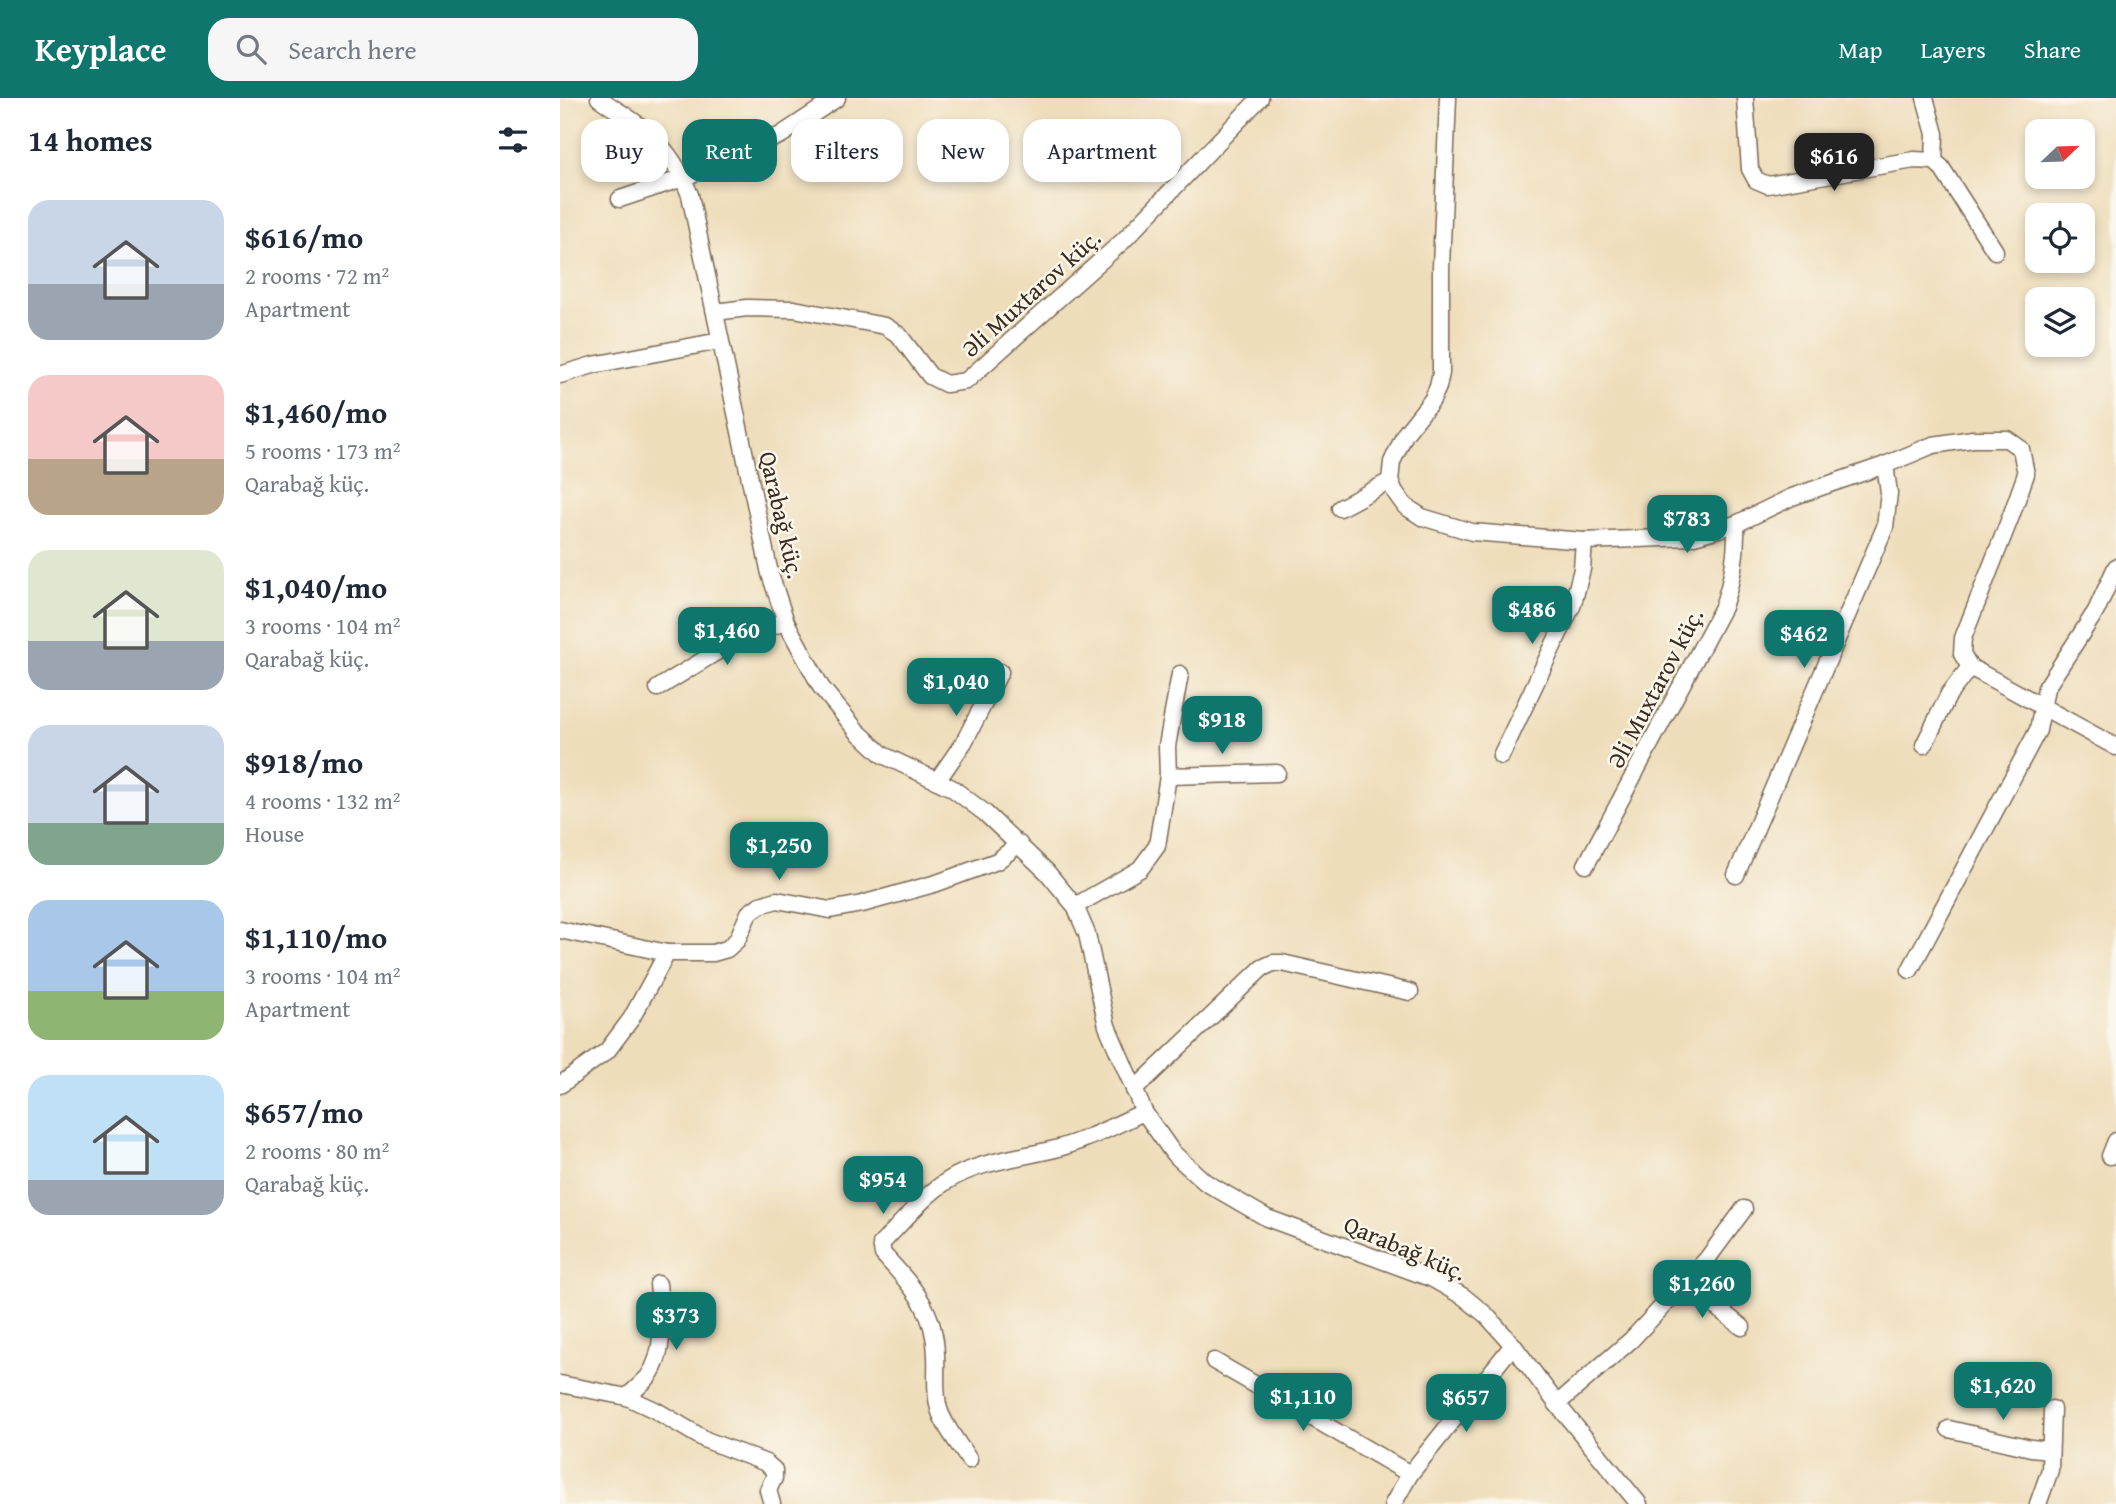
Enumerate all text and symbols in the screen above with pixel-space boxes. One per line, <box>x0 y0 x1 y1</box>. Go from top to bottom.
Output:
search box <box>208 18 698 81</box>
text: Keyplace <box>35 25 166 73</box>
icon: search <box>232 30 270 68</box>
text: Search here <box>288 30 417 69</box>
text: Map <box>1839 32 1882 67</box>
text: Layers <box>1920 32 1986 67</box>
text: Share <box>2024 32 2081 67</box>
text: 14 homes <box>28 118 153 162</box>
chip: Buy <box>581 119 668 182</box>
chip: Rent <box>682 119 777 182</box>
chip: Filters <box>791 119 903 182</box>
chip: New <box>917 119 1009 182</box>
chip: Apartment <box>1023 119 1181 182</box>
north arrow <box>2025 119 2095 189</box>
map controls <box>2025 119 2095 357</box>
icon: filters <box>494 121 532 159</box>
pin: $616 <box>1793 134 1875 193</box>
text: $616 <box>1810 139 1858 172</box>
button: locate <box>2025 203 2095 273</box>
text: $616/mo <box>245 215 363 259</box>
street label: Əli Muxtarov küç. <box>954 221 1108 365</box>
icon: home <box>84 228 168 312</box>
text: 2 rooms · 72 m² <box>245 259 389 292</box>
button: layers <box>2025 287 2095 357</box>
text: Apartment <box>245 292 350 325</box>
text: $1,460/mo <box>245 390 387 434</box>
icon: home <box>84 403 168 487</box>
text: 5 rooms · 173 m² <box>245 434 400 467</box>
street label: Qarabağ küç. <box>750 448 814 582</box>
text: Qarabağ küç. <box>245 467 369 500</box>
pin: $783 <box>1646 496 1728 555</box>
text: $783 <box>1663 501 1711 534</box>
text: $1,040/mo <box>245 565 387 609</box>
icon: home <box>84 578 168 662</box>
pin: $486 <box>1491 587 1573 646</box>
text: $486 <box>1508 592 1556 625</box>
street label: Əli Muxtarov küç. <box>1598 602 1712 774</box>
pin: $1,460 <box>670 608 784 667</box>
text: 3 rooms · 104 m² <box>245 609 400 642</box>
pin: $462 <box>1763 610 1845 670</box>
text: $1,460 <box>694 613 760 646</box>
text: $462 <box>1780 616 1828 649</box>
text: Qarabağ küç. <box>245 642 369 675</box>
pin: $1,040 <box>899 658 1013 718</box>
text: $1,040 <box>923 664 989 697</box>
pin: $918 <box>1181 696 1263 756</box>
text: $918 <box>1198 702 1246 735</box>
text: $918/mo <box>245 740 363 784</box>
icon: home <box>84 753 168 837</box>
text: 4 rooms · 132 m² <box>245 784 400 817</box>
text: House <box>245 817 304 850</box>
pin: $1,250 <box>722 822 836 882</box>
text: $1,250 <box>746 828 812 861</box>
text: $1,110/mo <box>245 915 387 959</box>
icon: home <box>84 928 168 1012</box>
text: 3 rooms · 104 m² <box>245 959 400 992</box>
text: Apartment <box>245 992 350 1025</box>
text: $657/mo <box>245 1090 363 1134</box>
icon: home <box>84 1103 168 1187</box>
text: 2 rooms · 80 m² <box>245 1134 389 1167</box>
pin: $954 <box>842 1156 924 1216</box>
text: $954 <box>859 1162 907 1195</box>
text: Qarabağ küç. <box>245 1167 369 1200</box>
street label: Qarabağ küç. <box>1339 1207 1471 1289</box>
pin: $1,260 <box>1645 1260 1759 1320</box>
text: $1,260 <box>1669 1266 1735 1299</box>
pin: $373 <box>635 1292 717 1352</box>
text: $373 <box>652 1298 700 1331</box>
pin: $1,620 <box>1946 1362 2060 1422</box>
text: $1,620 <box>1970 1368 2036 1401</box>
pin: $1,110 <box>1246 1374 1360 1433</box>
pin: $657 <box>1425 1374 1507 1434</box>
text: $1,110 <box>1270 1379 1336 1412</box>
text: $657 <box>1442 1380 1490 1413</box>

